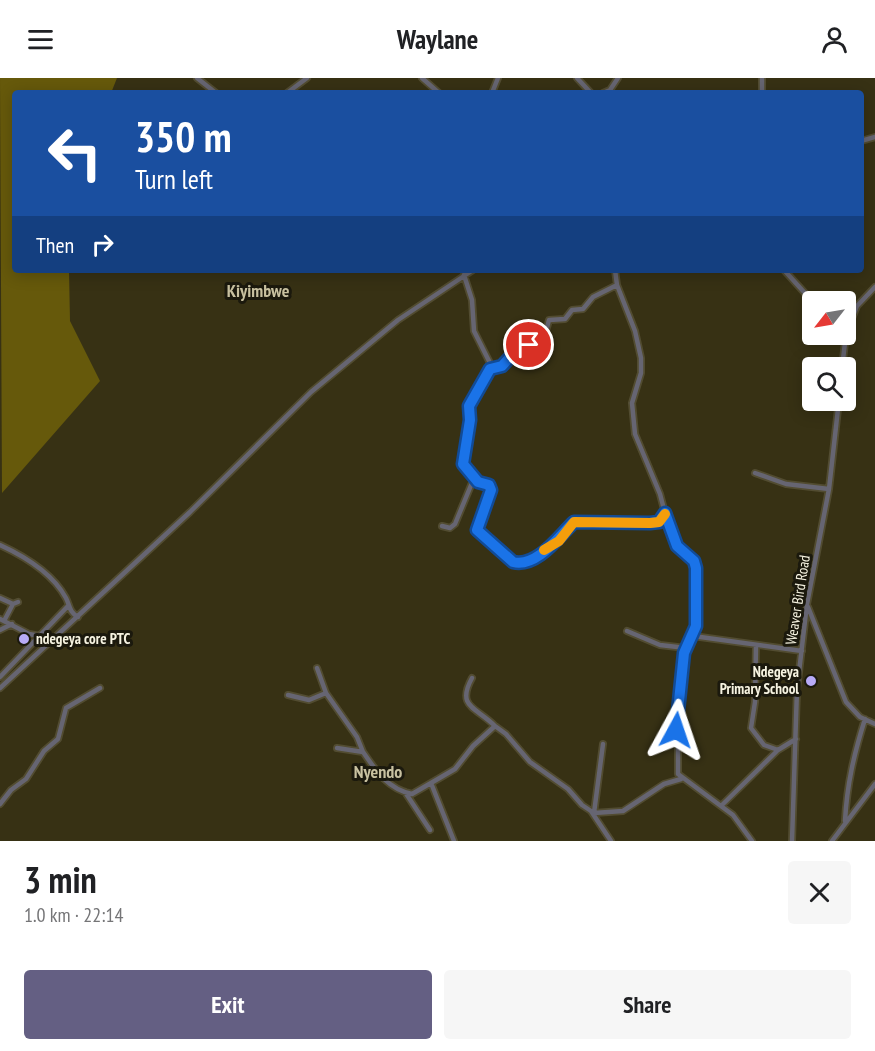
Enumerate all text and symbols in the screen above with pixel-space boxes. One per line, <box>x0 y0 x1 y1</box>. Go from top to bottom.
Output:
text: Waylane <box>397 22 478 56</box>
icon: menu <box>24 23 57 56</box>
icon: person <box>818 23 851 56</box>
text: 350 m <box>135 109 232 164</box>
icon: left <box>36 114 114 192</box>
text: Turn left <box>135 162 213 196</box>
icon: right <box>86 228 119 261</box>
text: Then <box>36 231 74 259</box>
district label: Kiyimbwe <box>227 279 290 302</box>
north arrow <box>802 291 856 345</box>
map controls <box>802 291 856 411</box>
pin <box>503 319 554 370</box>
icon: arrive <box>512 328 545 361</box>
button: search <box>802 357 856 411</box>
street label: Weaver Bird Road <box>781 554 814 646</box>
place label: ndegeya core PTC <box>36 629 130 648</box>
marker: ndegeya core PTC <box>17 632 31 646</box>
place label: Ndegeya Primary School <box>720 662 799 698</box>
marker: Ndegeya Primary School <box>804 674 818 688</box>
position arrow <box>644 698 708 762</box>
district label: Nyendo <box>354 760 402 783</box>
text: 3 min <box>24 856 97 903</box>
button: close <box>788 861 851 924</box>
text: 1.0 km · 22:14 <box>24 902 123 928</box>
button: Exit <box>24 970 432 1039</box>
button: Share <box>444 970 851 1039</box>

